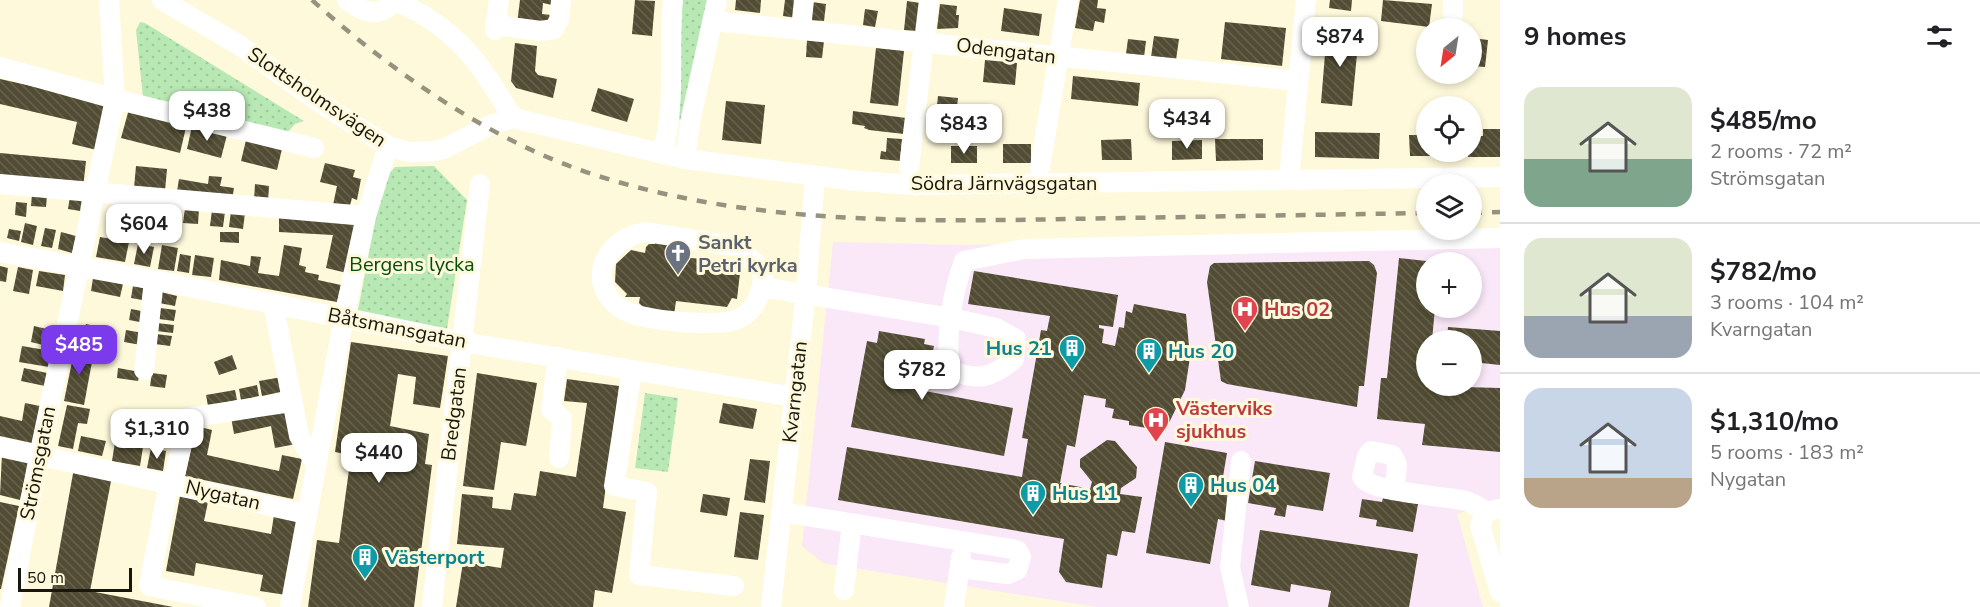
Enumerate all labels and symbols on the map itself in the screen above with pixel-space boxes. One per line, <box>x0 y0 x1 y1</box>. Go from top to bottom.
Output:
pin: $874 <box>1304 17 1376 68</box>
north arrow <box>1416 18 1482 84</box>
street label: Odengatan <box>955 31 1057 71</box>
street label: Slottsholmsvägen <box>242 41 392 153</box>
pin: $438 <box>171 91 243 142</box>
pin: $434 <box>1151 99 1223 150</box>
pin: $843 <box>928 104 1000 155</box>
street label: Södra Järnvägsgatan <box>911 170 1097 197</box>
pin: $604 <box>108 204 180 255</box>
place label: Sankt Petri kyrka <box>698 229 798 279</box>
church icon: Sankt Petri kyrka <box>663 238 693 276</box>
park label: Bergens lycka <box>349 251 475 278</box>
hospital icon: Hus 02 <box>1230 294 1260 332</box>
place label: Hus 02 <box>1264 296 1330 323</box>
street label: Båtsmansgatan <box>325 301 469 355</box>
pin: $485 <box>43 325 115 376</box>
building icon: Hus 21 <box>1057 333 1087 371</box>
place label: Hus 21 <box>986 335 1052 362</box>
building icon: Hus 20 <box>1134 336 1164 374</box>
place label: Hus 20 <box>1168 338 1234 365</box>
street label: Kvarngatan <box>776 340 814 444</box>
pin: $782 <box>886 350 958 401</box>
street label: Bredgatan <box>435 366 473 462</box>
place label: Västerviks sjukhus <box>1175 395 1273 445</box>
street label: Strömsgatan <box>14 404 62 522</box>
hospital icon: Västerviks sjukhus <box>1141 405 1171 443</box>
pin: $1,310 <box>108 409 206 460</box>
pin: $440 <box>343 433 415 484</box>
building icon: Hus 04 <box>1176 470 1206 508</box>
place label: Hus 04 <box>1210 472 1276 499</box>
street label: Nygatan <box>183 473 263 517</box>
building icon: Hus 11 <box>1018 478 1048 516</box>
place label: Hus 11 <box>1052 480 1118 507</box>
building icon: Västerport <box>350 542 380 580</box>
place label: Västerport <box>384 544 485 571</box>
scale bar <box>18 565 132 592</box>

